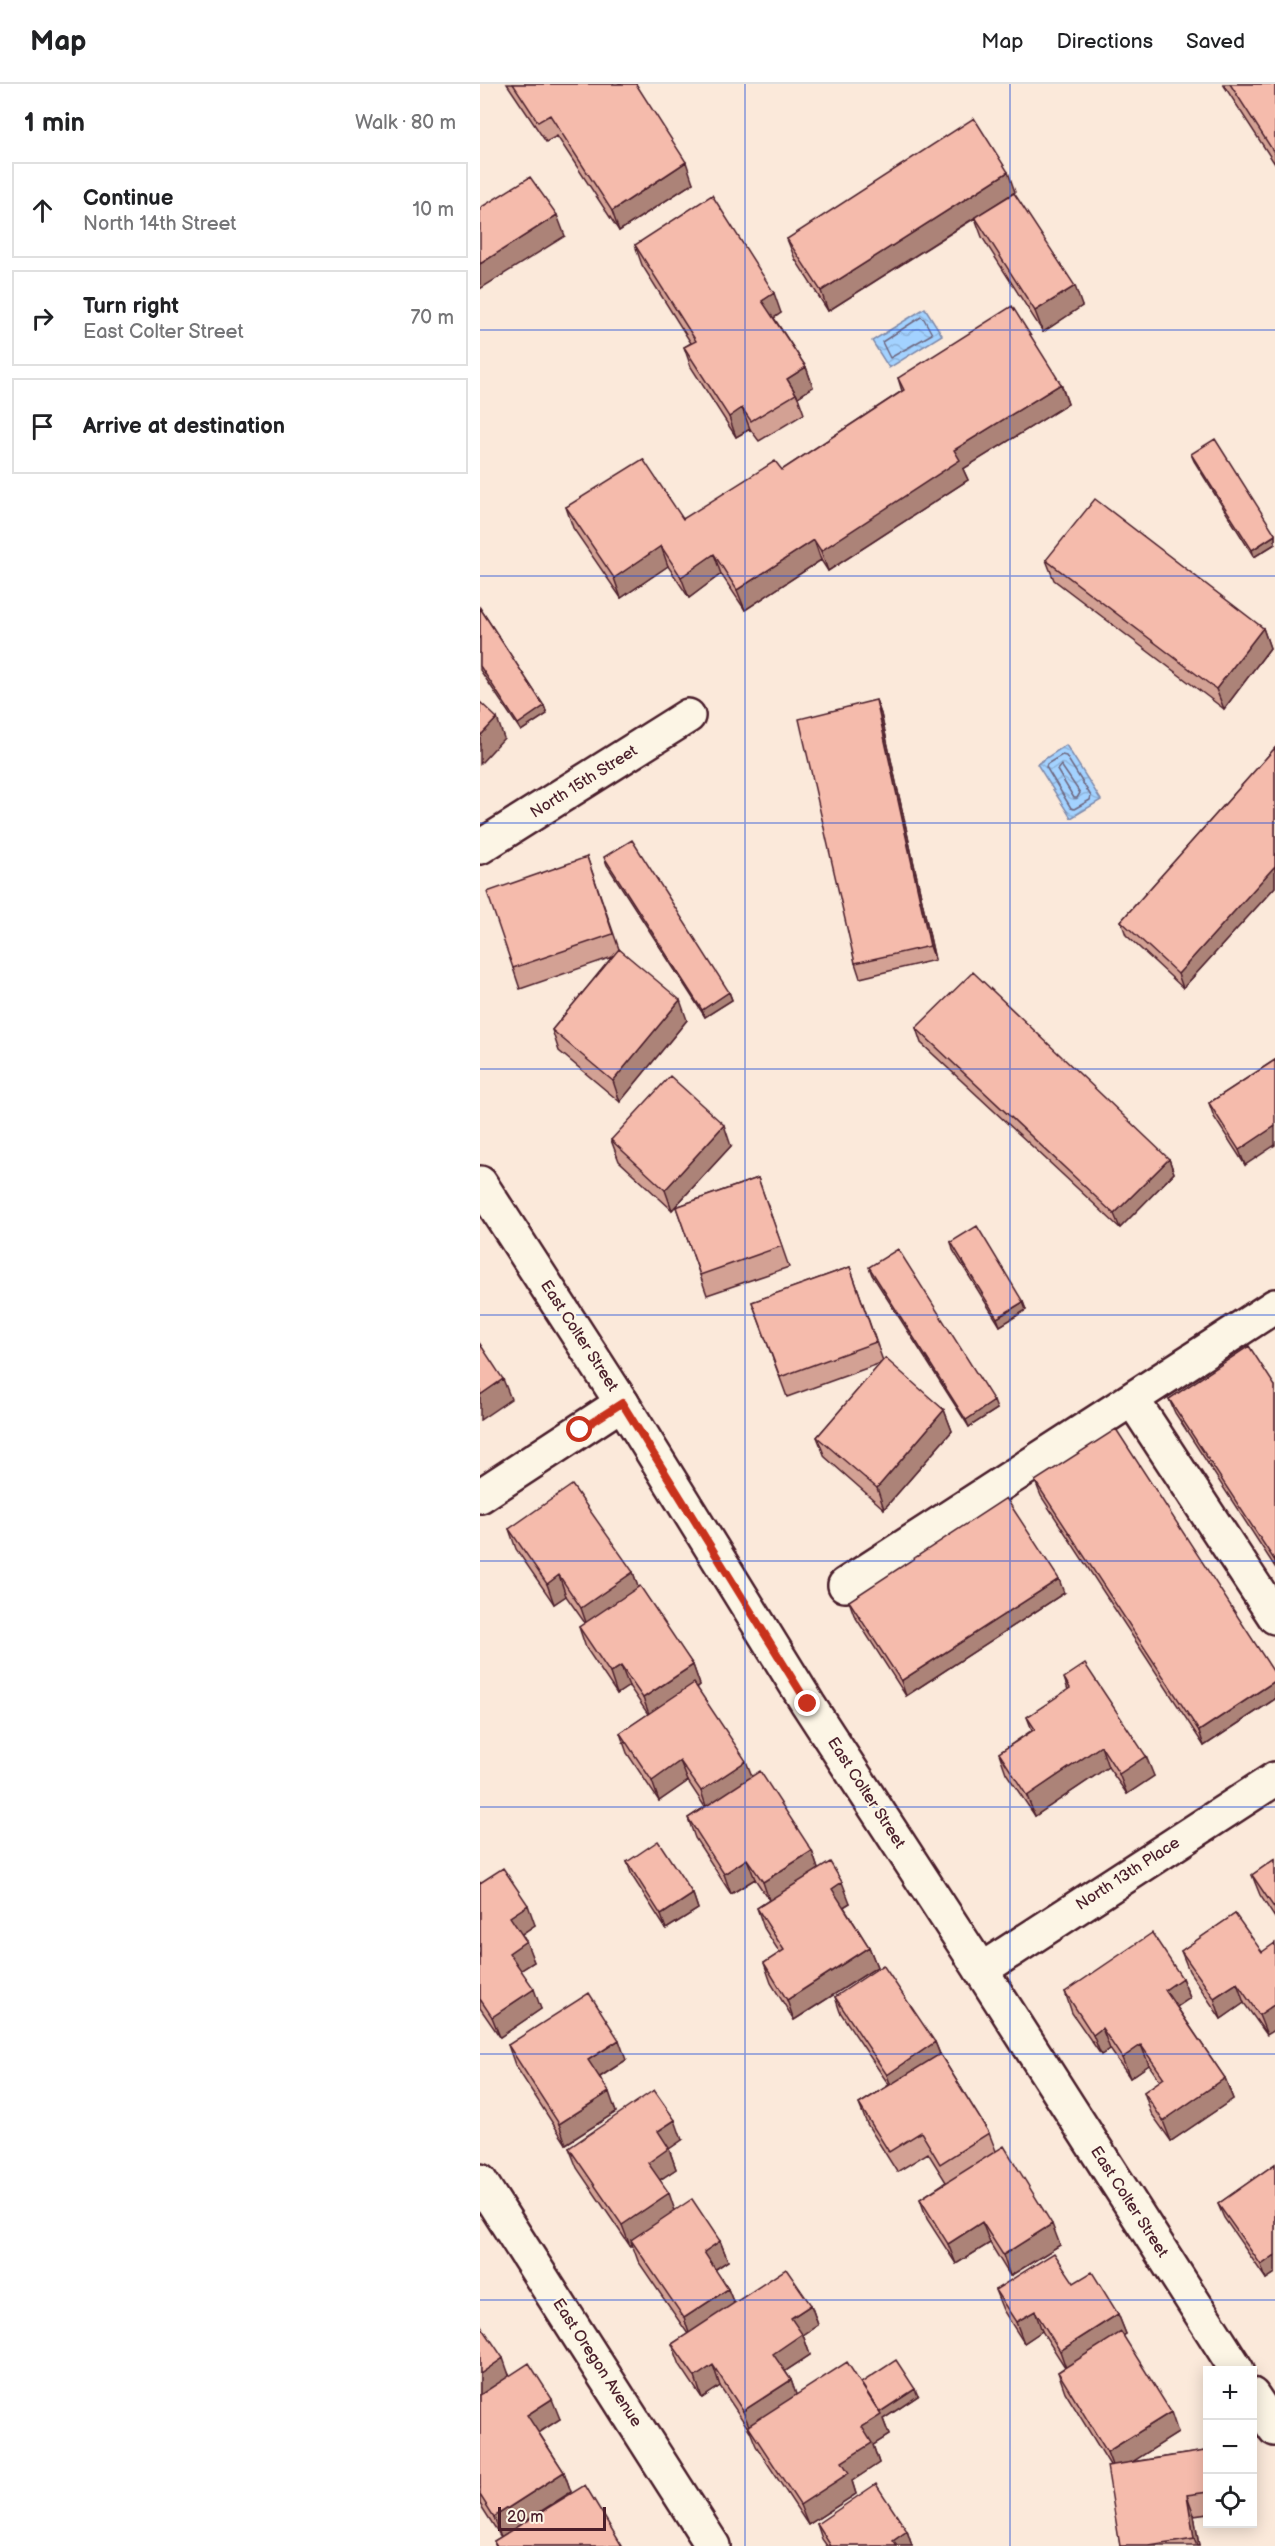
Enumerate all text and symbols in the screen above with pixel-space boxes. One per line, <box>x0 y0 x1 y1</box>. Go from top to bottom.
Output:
text: Map <box>30 25 86 58</box>
text: Map <box>981 29 1024 54</box>
text: Directions <box>1057 29 1153 54</box>
text: Saved <box>1186 29 1245 54</box>
text: 1 min <box>24 108 85 139</box>
text: Walk · 80 m <box>355 111 456 135</box>
text: Continue <box>83 185 173 212</box>
icon: ahead <box>26 194 59 227</box>
text: 10 m <box>413 198 454 222</box>
text: North 14th Street <box>83 212 237 236</box>
text: Turn right <box>83 293 179 320</box>
icon: right <box>26 302 59 335</box>
text: 70 m <box>410 306 454 330</box>
text: East Colter Street <box>83 320 244 344</box>
icon: arrive <box>26 410 59 443</box>
text: Arrive at destination <box>83 413 285 440</box>
street label: North 15th Street <box>527 742 641 822</box>
street label: East Colter Street <box>536 1277 622 1395</box>
route start <box>566 1416 592 1442</box>
route end <box>794 1690 820 1716</box>
street label: East Colter Street <box>823 1734 909 1852</box>
street label: North 13th Place <box>1073 1833 1184 1915</box>
street label: East Colter Street <box>1086 2143 1172 2261</box>
street label: East Oregon Avenue <box>548 2295 646 2431</box>
map controls <box>1203 2366 1257 2528</box>
button: + <box>1203 2366 1257 2420</box>
button: − <box>1203 2420 1257 2474</box>
button: locate <box>1203 2474 1257 2528</box>
scale bar <box>498 2504 606 2532</box>
text: 20 m <box>507 2508 543 2527</box>

